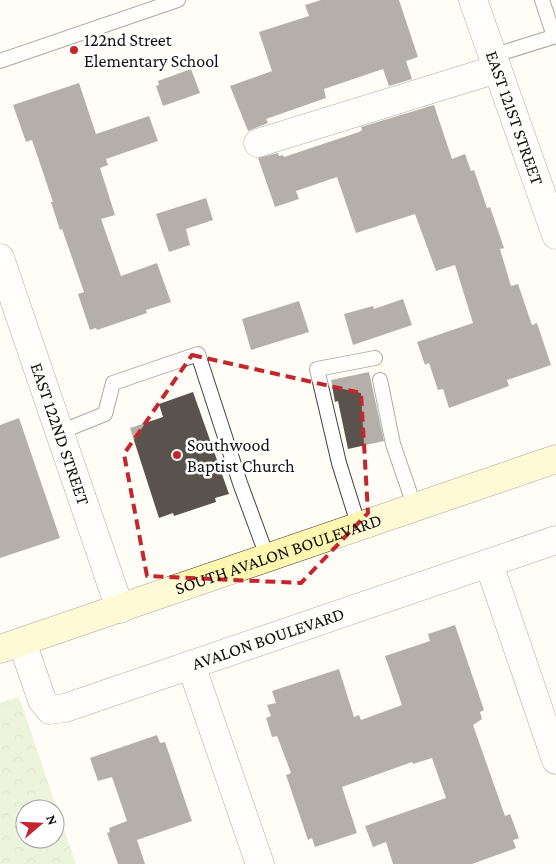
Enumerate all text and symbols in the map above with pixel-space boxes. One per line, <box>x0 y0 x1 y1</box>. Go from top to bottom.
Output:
place label: 122nd Street Elementary School <box>84 30 219 71</box>
marker: 122nd Street Elementary School <box>68 44 80 56</box>
street label: EAST 121ST STREET <box>482 48 548 188</box>
street label: EAST 122ND STREET <box>27 360 94 508</box>
place label: Southwood Baptist Church <box>187 435 295 476</box>
marker: Southwood Baptist Church <box>171 449 183 461</box>
street label: SOUTH AVALON BOULEVARD <box>172 509 384 598</box>
street label: AVALON BOULEVARD <box>189 603 347 674</box>
north arrow <box>15 799 65 849</box>
text: N <box>43 813 62 827</box>

